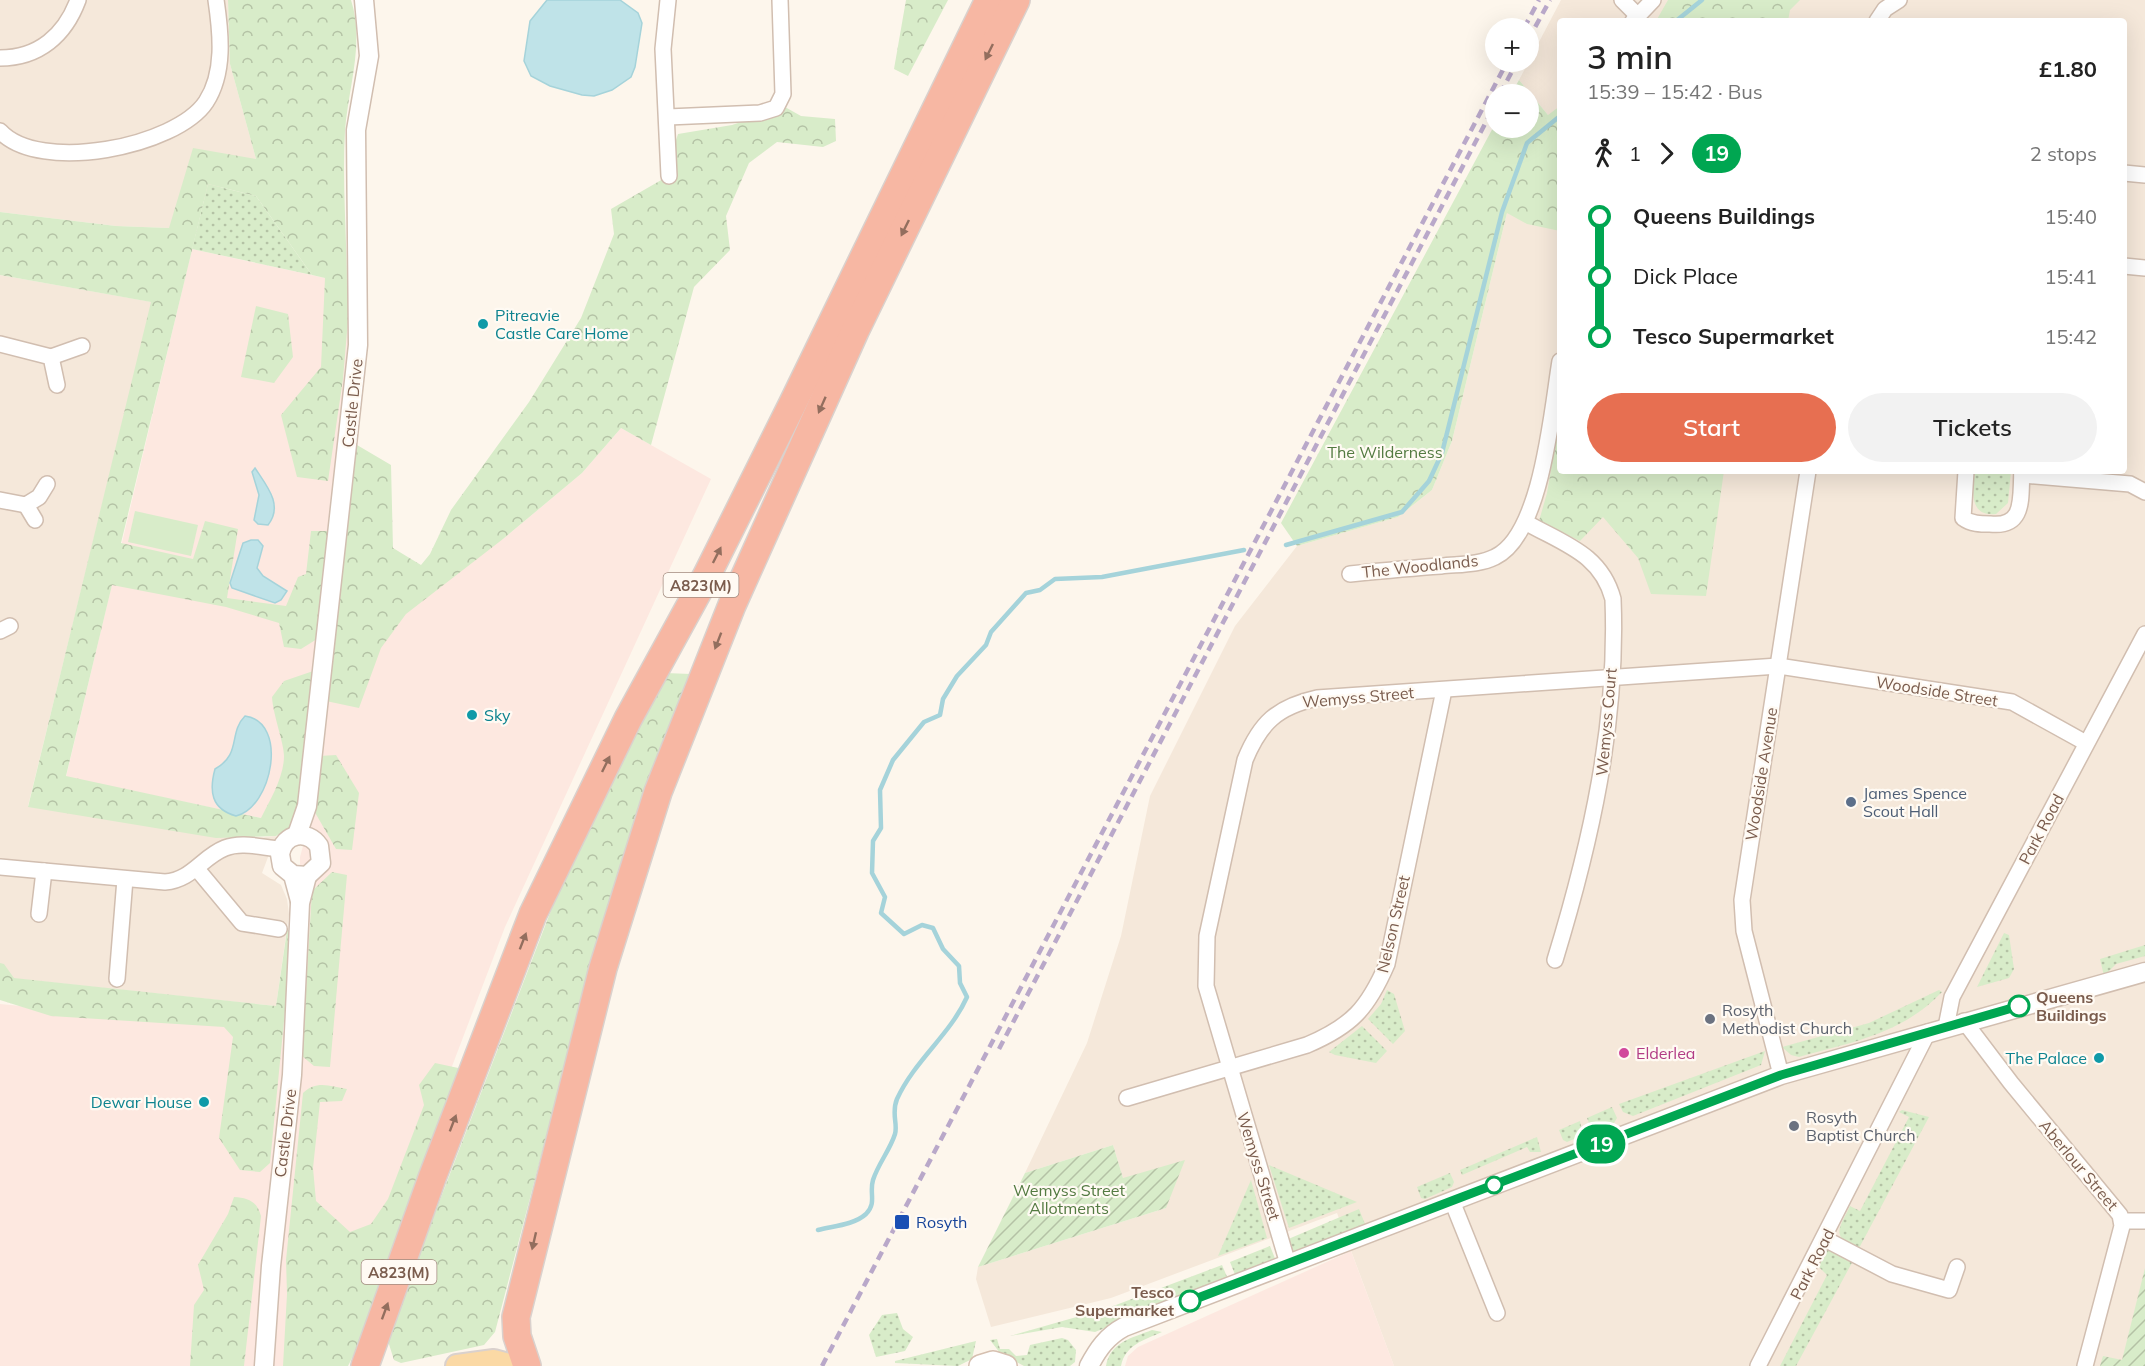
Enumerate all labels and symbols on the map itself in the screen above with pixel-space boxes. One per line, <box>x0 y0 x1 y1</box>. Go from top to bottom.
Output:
one-way arrow <box>985 44 994 61</box>
one-way arrow <box>900 220 909 237</box>
place label: Pitreavie Castle Care Home <box>495 305 628 343</box>
marker: Pitreavie Castle Care Home <box>476 317 490 331</box>
street label: Castle Drive <box>337 358 367 448</box>
one-way arrow <box>818 396 827 413</box>
park label: The Wilderness <box>1327 442 1443 462</box>
one-way arrow <box>712 546 721 563</box>
street label: The Woodlands <box>1361 550 1479 582</box>
road number: A823(M) <box>664 573 738 597</box>
one-way arrow <box>713 632 723 650</box>
street label: Wemyss Court <box>1591 667 1621 777</box>
street label: Woodside Street <box>1875 671 2000 711</box>
street label: Wemyss Street <box>1301 682 1415 712</box>
place label: Sky <box>484 705 511 725</box>
street label: Woodside Avenue <box>1741 706 1781 842</box>
marker: Sky <box>465 708 479 722</box>
one-way arrow <box>601 756 610 773</box>
place label: James Spence Scout Hall <box>1863 783 1967 821</box>
street label: Park Road <box>2014 790 2068 868</box>
marker: James Spence Scout Hall <box>1844 795 1858 809</box>
street label: Nelson Street <box>1372 873 1414 975</box>
one-way arrow <box>519 932 528 950</box>
place label: Queens Buildings <box>2036 987 2107 1025</box>
marker: Queens Buildings <box>2008 995 2030 1017</box>
place label: Rosyth Methodist Church <box>1722 1000 1852 1038</box>
marker: Rosyth Methodist Church <box>1703 1012 1717 1026</box>
place label: Elderlea <box>1636 1043 1695 1063</box>
marker: Elderlea <box>1617 1046 1631 1060</box>
place label: The Palace <box>2006 1048 2087 1068</box>
marker: The Palace <box>2092 1051 2106 1065</box>
street label: Castle Drive <box>270 1088 300 1178</box>
place label: Dewar House <box>91 1092 192 1112</box>
marker: Dewar House <box>197 1095 211 1109</box>
place label: Rosyth Baptist Church <box>1806 1107 1916 1145</box>
street label: Wemyss Street <box>1233 1109 1285 1223</box>
one-way arrow <box>449 1114 459 1132</box>
street label: Aberlour Street <box>2035 1116 2123 1215</box>
marker: Rosyth Baptist Church <box>1787 1119 1801 1133</box>
line badge: 19 <box>1574 1124 1628 1164</box>
unlabelled marker <box>1485 1176 1503 1194</box>
park label: Wemyss Street Allotments <box>1013 1180 1125 1218</box>
place label: Rosyth <box>916 1212 967 1232</box>
marker: Rosyth <box>893 1213 911 1231</box>
street label: Park Road <box>1786 1225 1838 1303</box>
one-way arrow <box>529 1232 539 1250</box>
road number: A823(M) <box>362 1260 436 1284</box>
place label: Tesco Supermarket <box>1075 1282 1174 1320</box>
marker: Tesco Supermarket <box>1179 1290 1201 1312</box>
one-way arrow <box>380 1302 390 1320</box>

